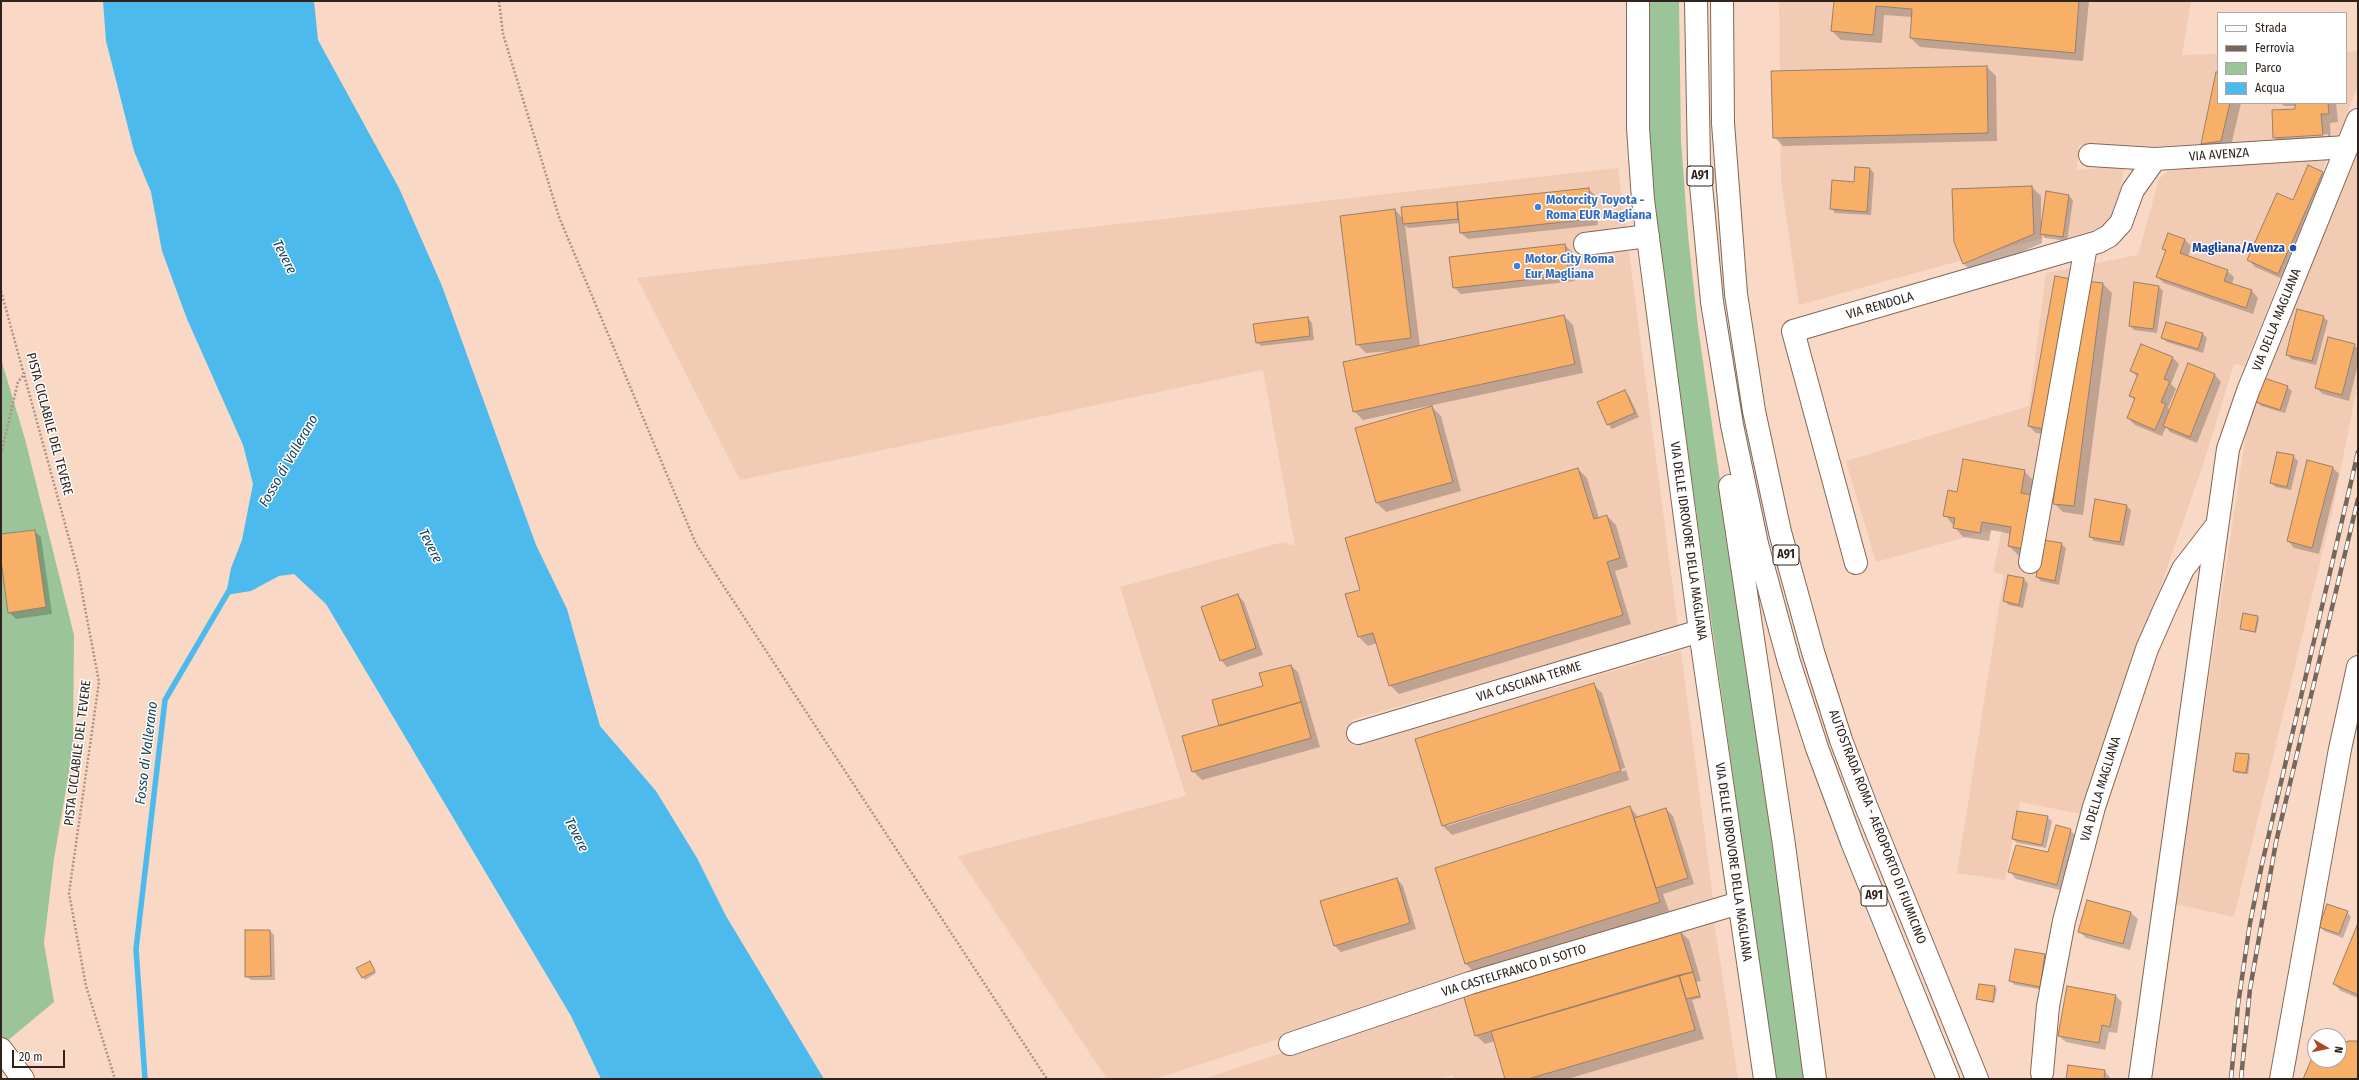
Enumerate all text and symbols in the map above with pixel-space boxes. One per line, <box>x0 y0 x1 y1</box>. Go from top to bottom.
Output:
legend <box>2217 12 2347 104</box>
text: Strada <box>2255 21 2287 35</box>
text: Ferrovia <box>2255 41 2294 55</box>
text: Parco <box>2255 61 2282 75</box>
text: Acqua <box>2255 81 2285 95</box>
street label: VIA AVENZA <box>2188 145 2250 165</box>
road number: A91 <box>1687 166 1713 186</box>
place label: Motorcity Toyota - Roma EUR Magliana <box>1546 192 1652 223</box>
marker: Motorcity Toyota - Roma EUR Magliana <box>1533 202 1543 212</box>
water label: Tevere <box>268 237 300 277</box>
place label: Magliana/Avenza <box>2192 240 2285 256</box>
marker: Magliana/Avenza <box>2288 243 2298 253</box>
place label: Motor City Roma Eur Magliana <box>1525 251 1614 282</box>
marker: Motor City Roma Eur Magliana <box>1512 261 1522 271</box>
street label: VIA DELLA MAGLIANA <box>2249 266 2305 374</box>
street label: VIA RENDOLA <box>1845 289 1915 323</box>
street label: PISTA CICLABILE DEL TEVERE <box>22 351 76 497</box>
water label: Fosso di Vallerano <box>256 412 322 510</box>
street label: VIA DELLE IDROVORE DELLA MAGLIANA <box>1666 441 1710 641</box>
water label: Tevere <box>414 526 446 566</box>
road number: A91 <box>1773 545 1799 565</box>
street label: VIA CASCIANA TERME <box>1475 659 1583 705</box>
street label: PISTA CICLABILE DEL TEVERE <box>61 679 95 827</box>
water label: Fosso di Vallerano <box>132 701 162 805</box>
street label: AUTOSTRADA ROMA - AEROPORTO DI FIUMICINO <box>1825 708 1929 946</box>
street label: VIA DELLA MAGLIANA <box>2078 735 2124 843</box>
street label: VIA DELLE IDROVORE DELLA MAGLIANA <box>1711 762 1755 962</box>
water label: Tevere <box>560 815 592 855</box>
road number: A91 <box>1861 886 1887 906</box>
street label: VIA CASTELFRANCO DI SOTTO <box>1440 942 1588 1000</box>
north arrow <box>2307 1028 2347 1068</box>
scale bar <box>14 1042 67 1068</box>
text: N <box>2331 1046 2345 1054</box>
text: 20 m <box>19 1050 43 1064</box>

